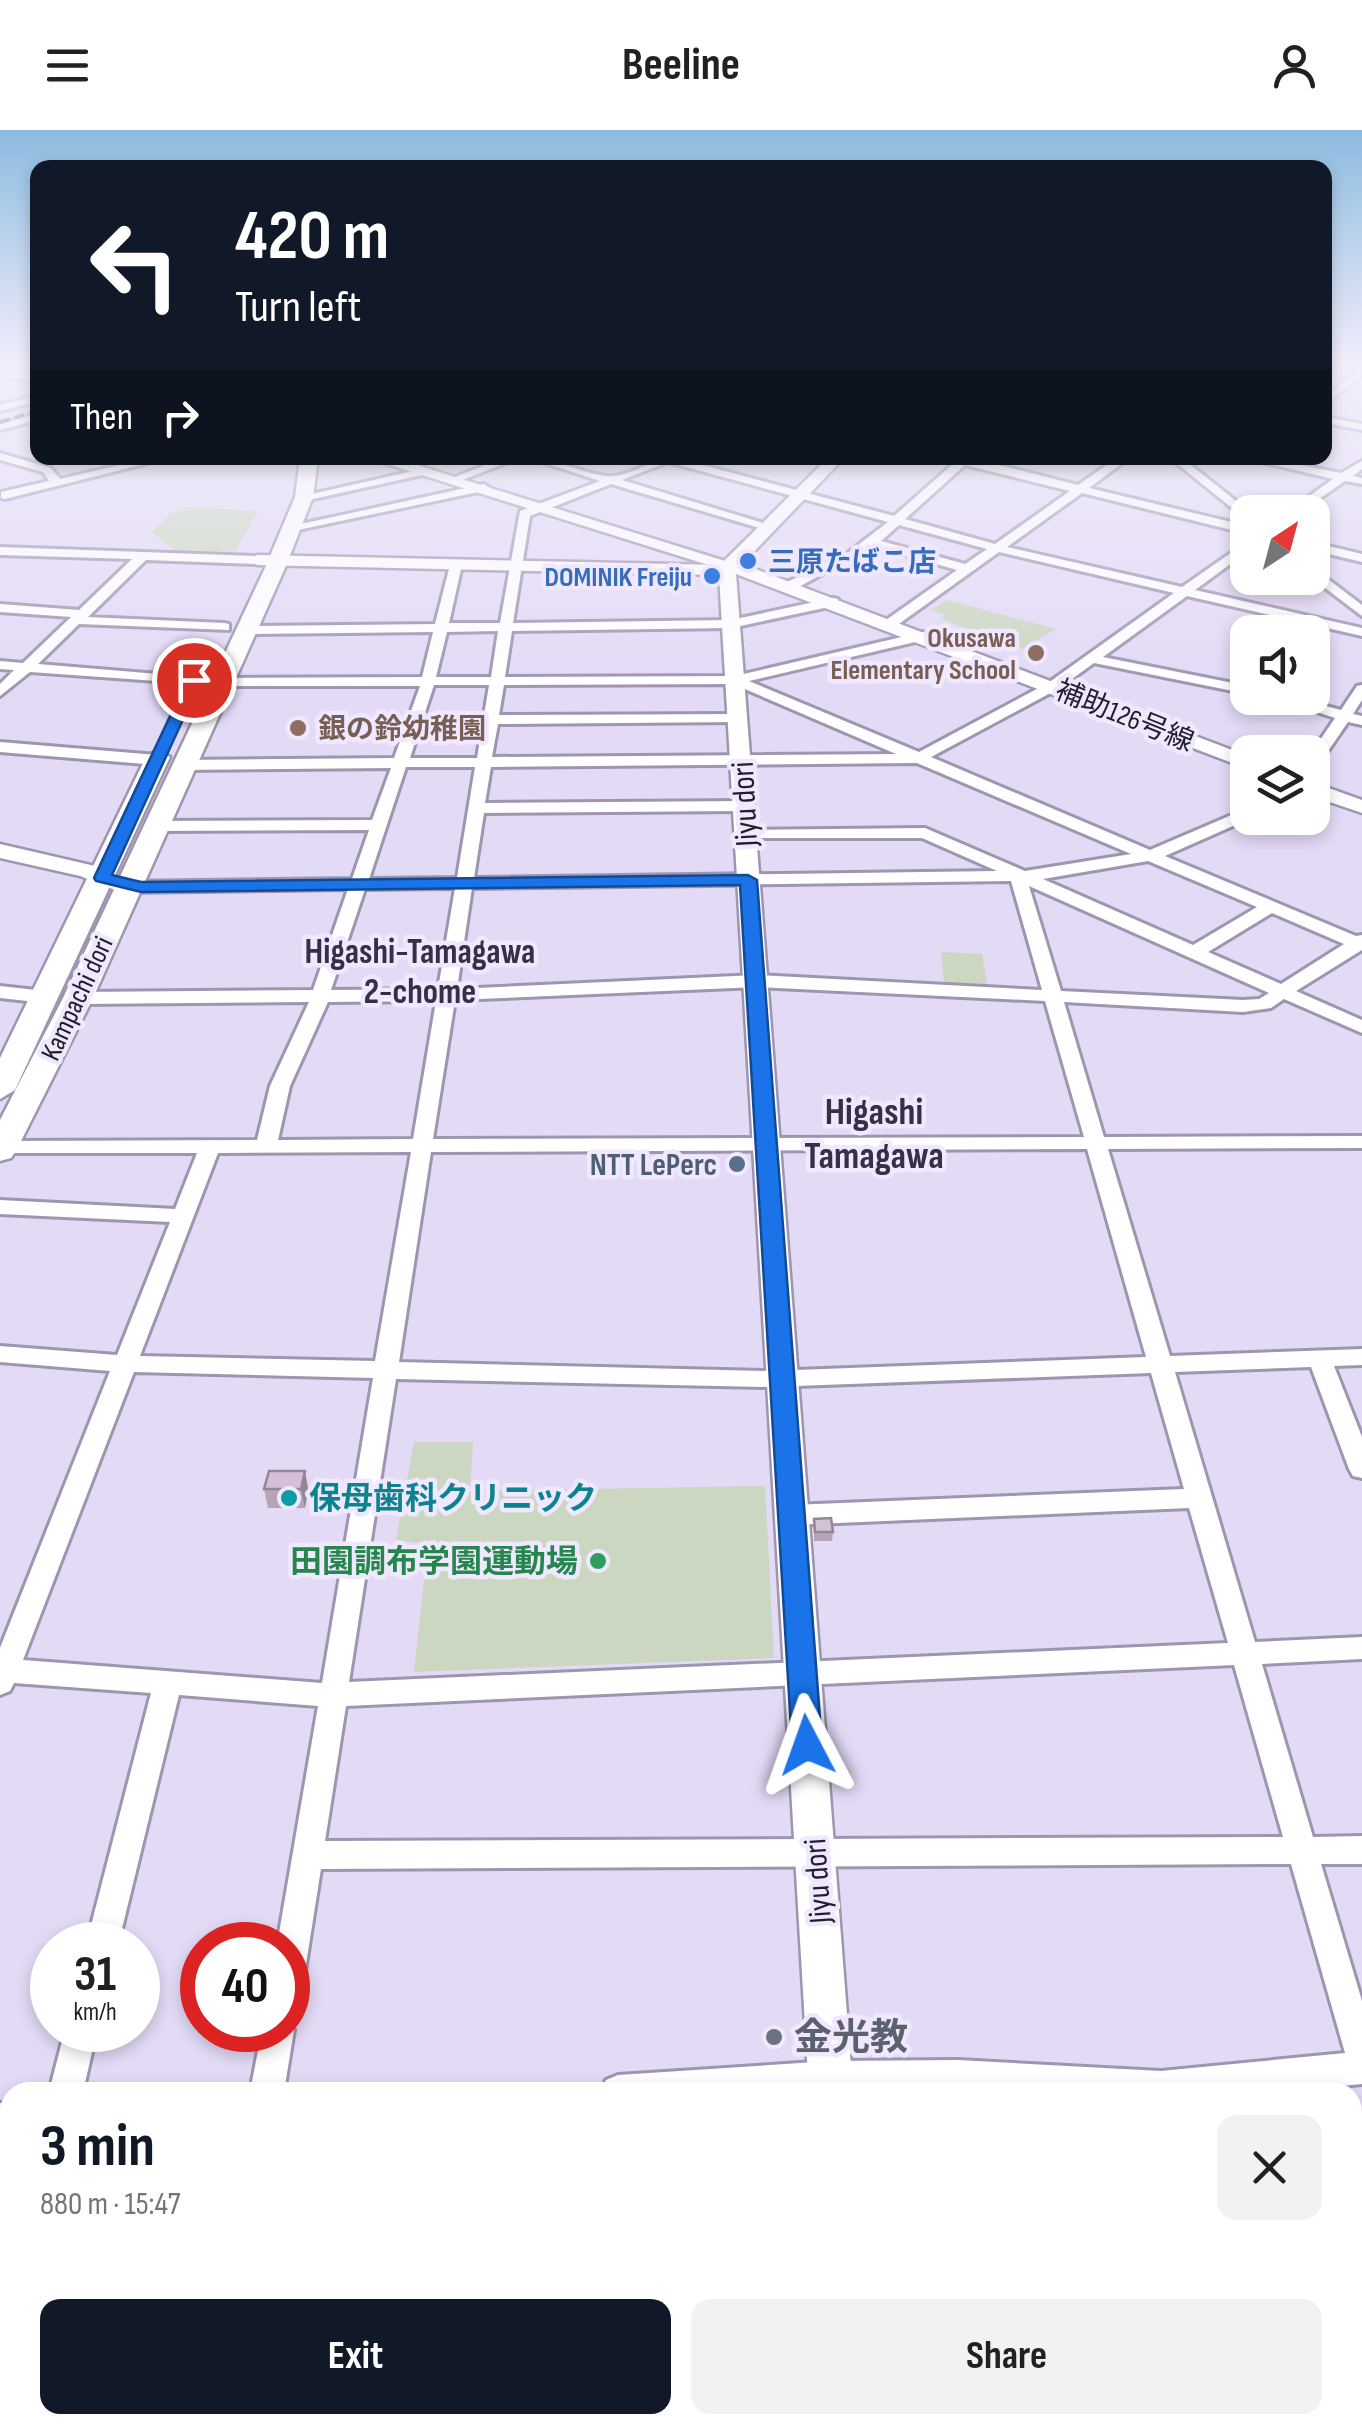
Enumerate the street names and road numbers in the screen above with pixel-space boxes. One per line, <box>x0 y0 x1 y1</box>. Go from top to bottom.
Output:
street label: 補助126号線 <box>1051 674 1198 759</box>
street label: Jiyu dori <box>724 760 767 848</box>
street label: Kampachi dori <box>34 931 120 1066</box>
street label: Jiyu dori <box>796 1837 841 1926</box>

